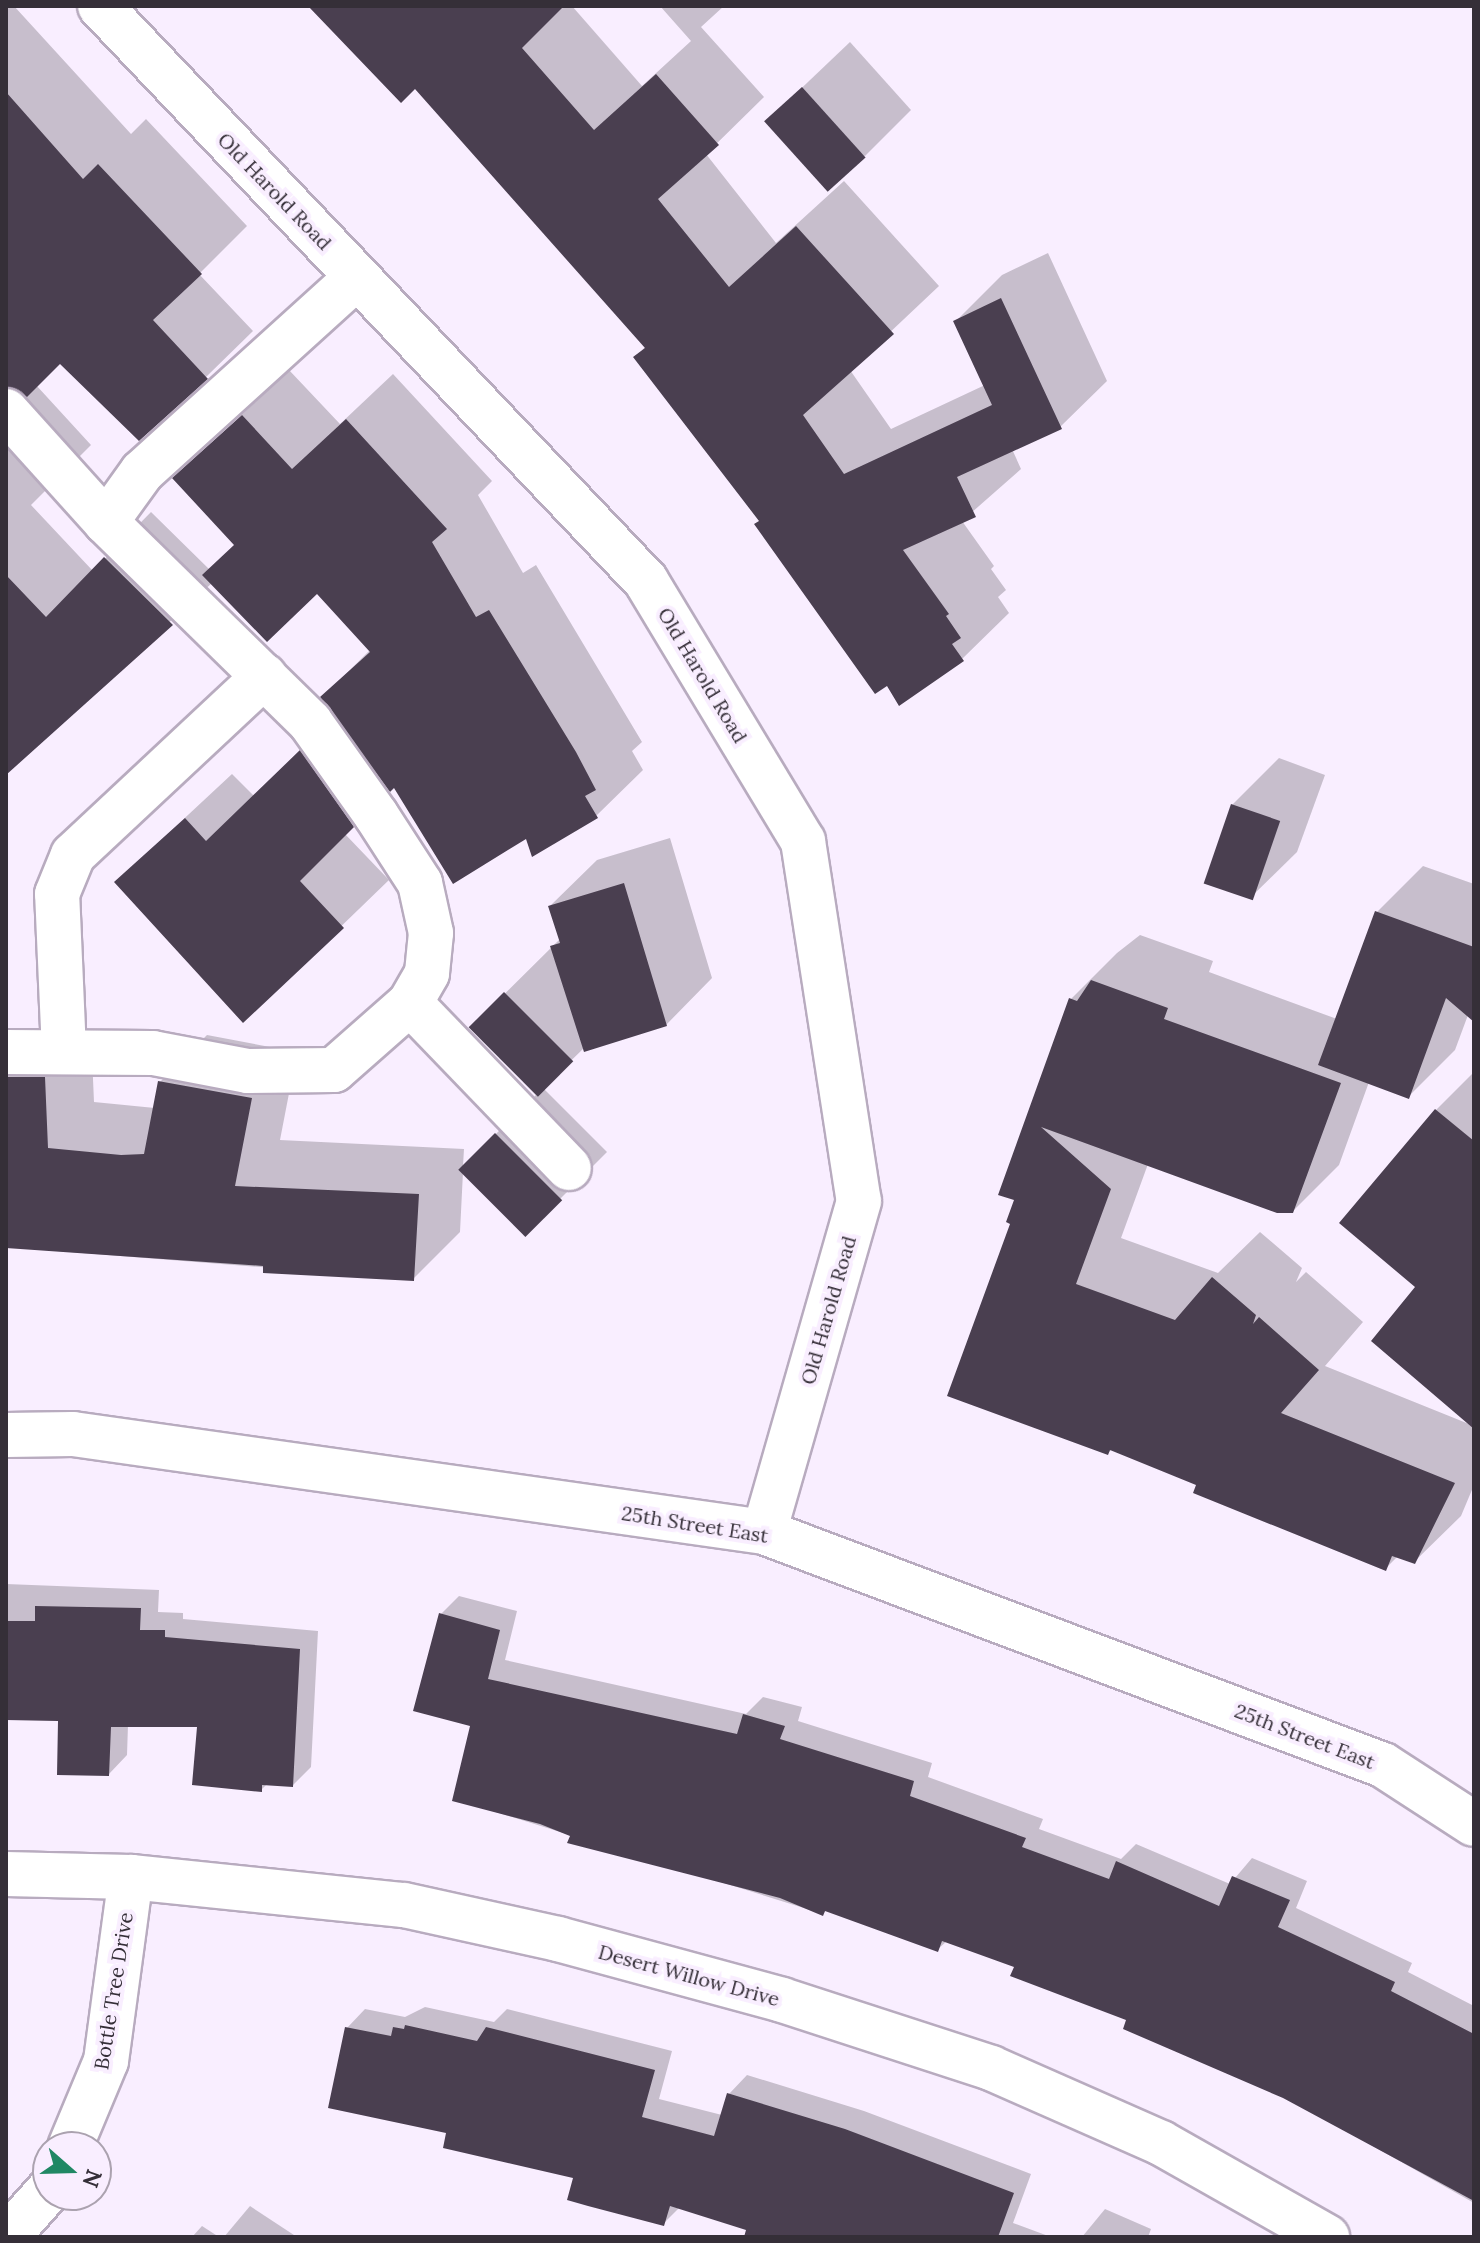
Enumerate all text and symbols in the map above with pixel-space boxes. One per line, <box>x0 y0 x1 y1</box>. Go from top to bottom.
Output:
street label: Old Harold Road <box>213 127 337 255</box>
street label: Old Harold Road <box>653 603 753 747</box>
street label: Old Harold Road <box>795 1233 861 1387</box>
street label: 25th Street East <box>620 1501 770 1547</box>
street label: 25th Street East <box>1231 1698 1379 1774</box>
street label: Bottle Tree Drive <box>89 1910 137 2072</box>
street label: Desert Willow Drive <box>596 1939 782 2011</box>
north arrow <box>32 2131 112 2211</box>
text: N <box>77 2166 109 2191</box>

